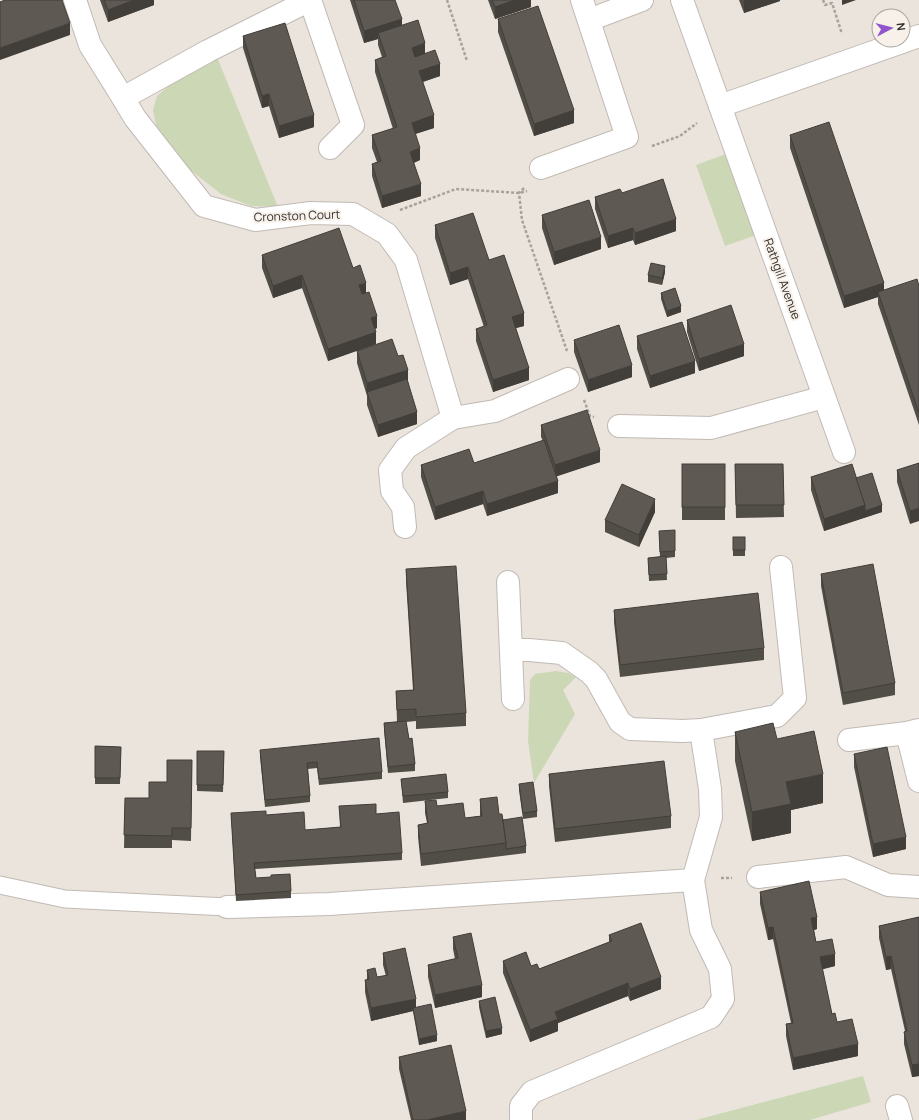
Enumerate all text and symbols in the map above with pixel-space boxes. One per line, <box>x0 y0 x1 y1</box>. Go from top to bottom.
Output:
north arrow <box>871 8 911 48</box>
text: N <box>893 22 909 32</box>
street label: Cronston Court <box>253 205 341 226</box>
street label: Rathgill Avenue <box>760 236 805 322</box>

